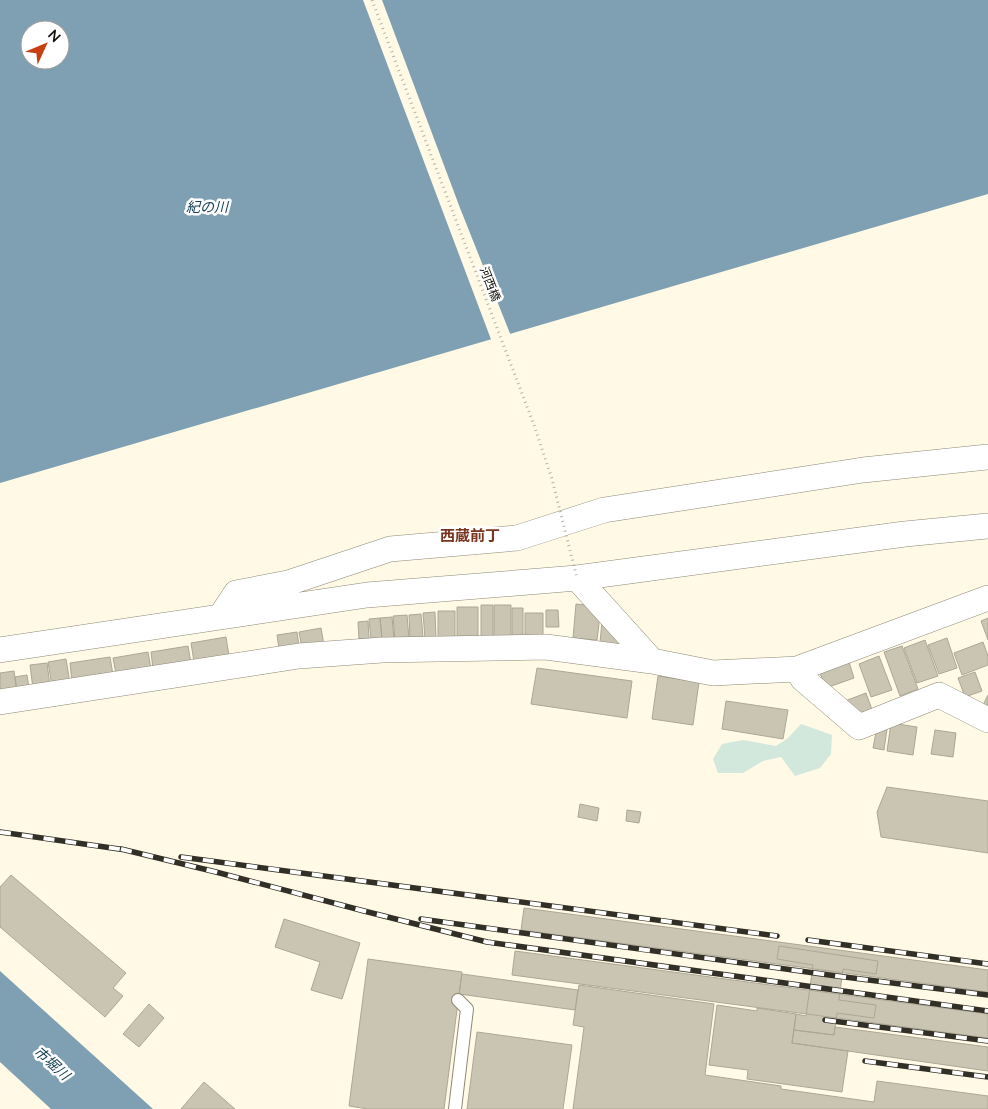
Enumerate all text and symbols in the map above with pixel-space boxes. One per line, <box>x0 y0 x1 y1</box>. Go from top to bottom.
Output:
north arrow <box>20 20 70 70</box>
text: N <box>45 26 65 45</box>
water label: 紀の川 <box>186 198 230 215</box>
street label: 河西橋 <box>477 264 504 303</box>
district label: 西蔵前丁 <box>440 526 500 544</box>
water label: 市堀川 <box>31 1042 75 1084</box>

